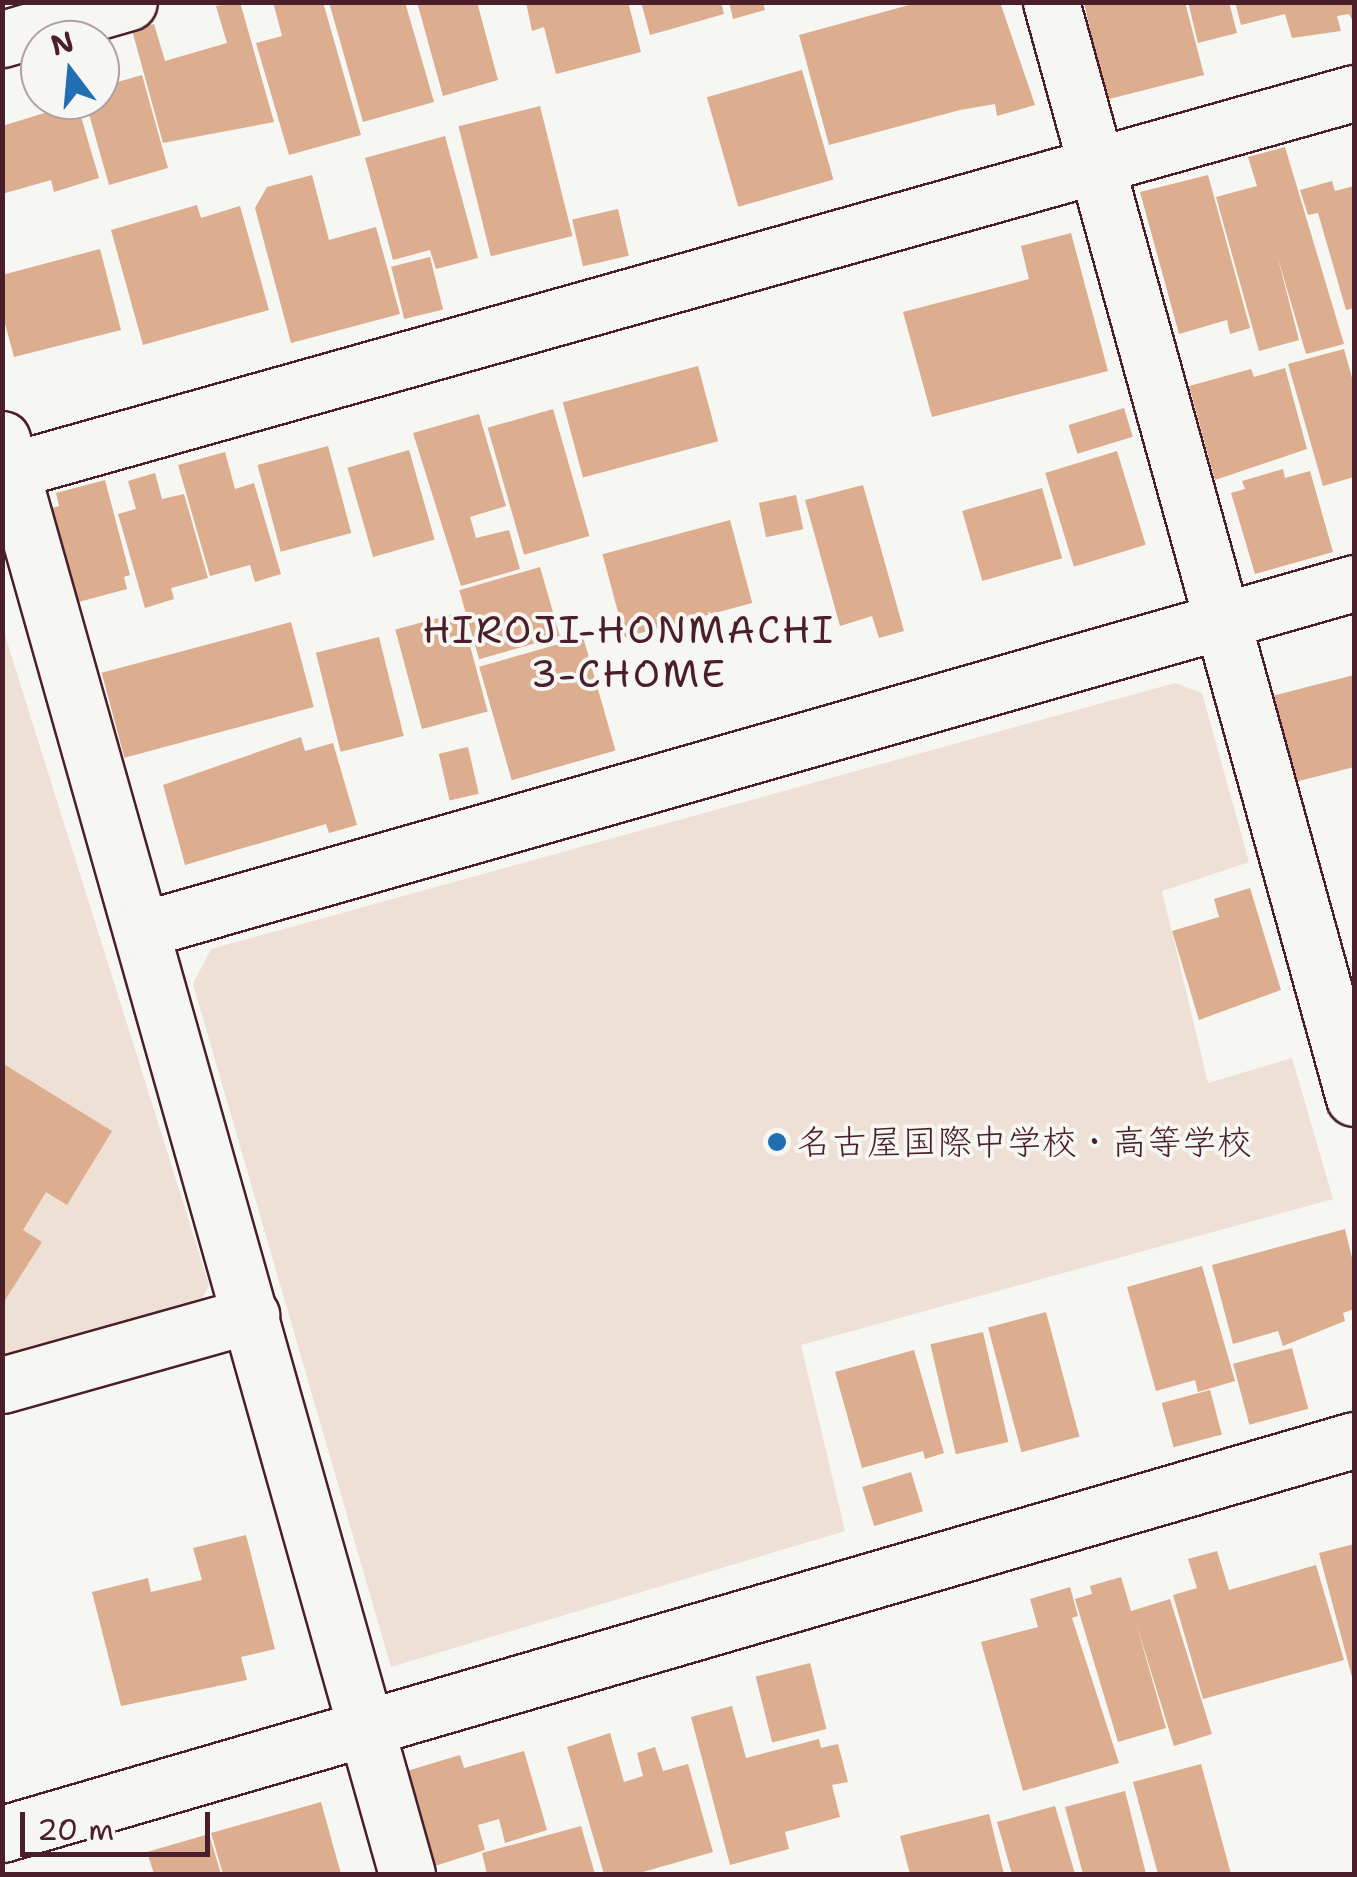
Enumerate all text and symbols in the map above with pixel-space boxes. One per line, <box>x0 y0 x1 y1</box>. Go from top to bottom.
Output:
north arrow <box>20 20 120 120</box>
text: N <box>46 22 78 64</box>
district label: HIROJI-HONMACHI 3-CHOME <box>423 607 835 696</box>
place label: 名古屋国際中学校・高等学校 <box>797 1121 1252 1163</box>
marker: 名古屋国際中学校・高等学校 <box>766 1131 788 1153</box>
scale bar <box>25 1792 215 1854</box>
text: 20 m <box>37 1809 114 1850</box>

